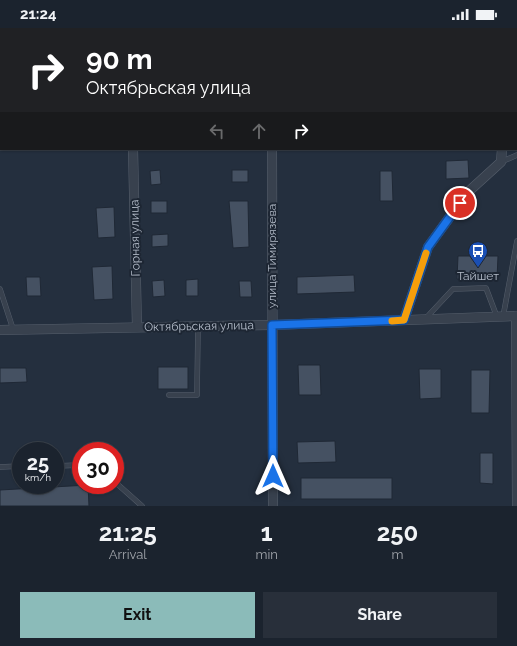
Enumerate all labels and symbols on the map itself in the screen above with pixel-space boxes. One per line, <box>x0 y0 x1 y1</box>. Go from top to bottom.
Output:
pin <box>443 186 477 220</box>
street label: Горная улица <box>127 199 143 277</box>
street label: улица Тимирязева <box>265 204 279 308</box>
bus stop icon: Тайшет <box>467 240 489 268</box>
place label: Тайшет <box>457 269 499 283</box>
street label: Октябрьская улица <box>144 318 254 334</box>
speed limit sign: 30 <box>72 442 124 494</box>
position arrow <box>252 455 294 497</box>

